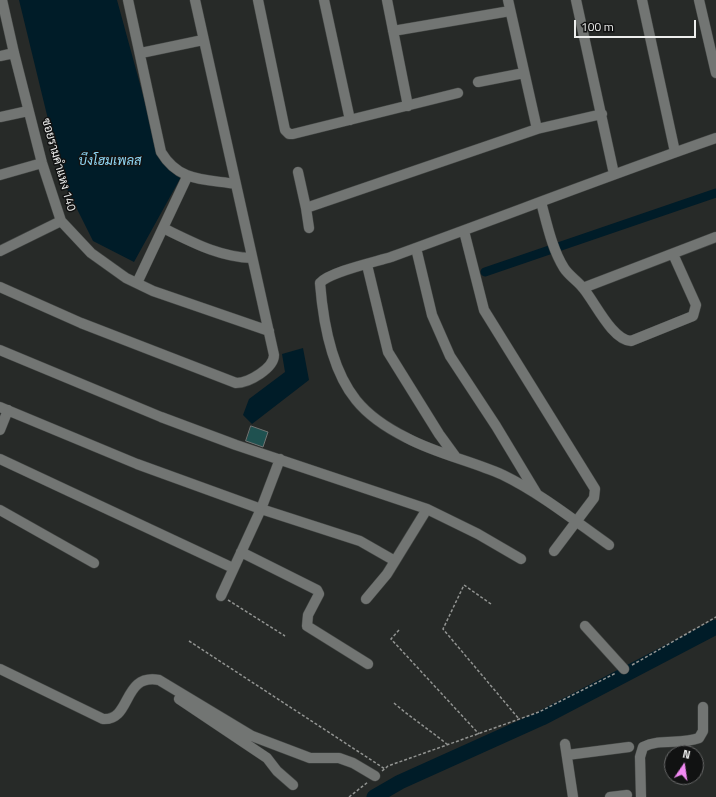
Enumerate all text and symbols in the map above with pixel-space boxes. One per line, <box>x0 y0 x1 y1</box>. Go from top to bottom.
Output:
scale bar <box>576 12 698 38</box>
text: 100 m <box>581 17 614 36</box>
street label: ซอยรามคำแหง 140 <box>38 117 78 213</box>
water label: บึงโฮมเพลส <box>78 154 142 170</box>
north arrow <box>664 745 704 785</box>
text: N <box>681 746 692 763</box>

